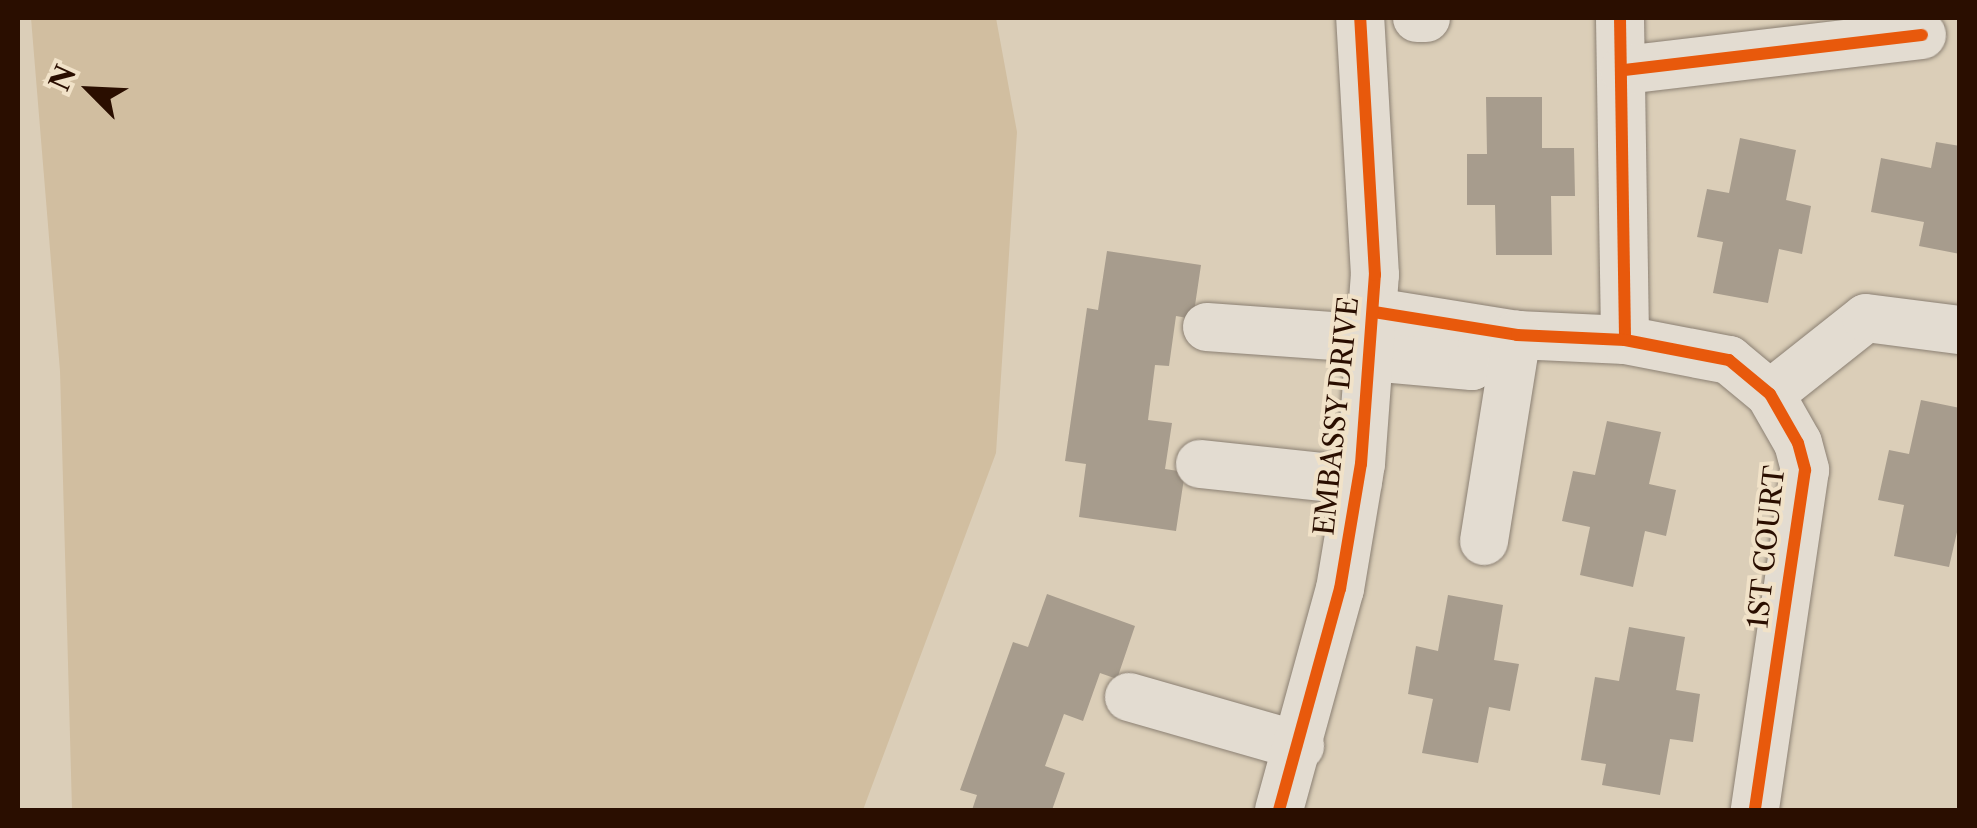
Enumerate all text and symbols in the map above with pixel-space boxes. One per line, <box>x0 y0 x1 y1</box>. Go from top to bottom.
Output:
north arrow <box>40 40 140 140</box>
text: N <box>42 60 83 96</box>
street label: EMBASSY DRIVE <box>1307 294 1365 538</box>
street label: 1ST COURT <box>1741 464 1791 630</box>

